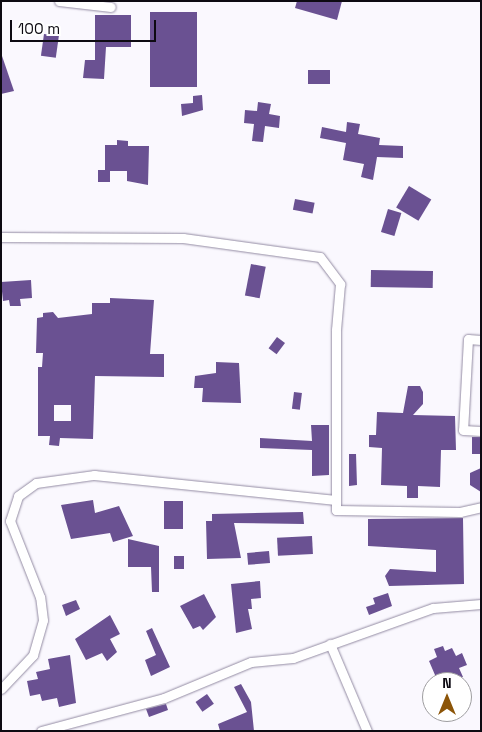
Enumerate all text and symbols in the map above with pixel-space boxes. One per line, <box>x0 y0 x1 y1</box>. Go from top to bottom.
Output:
scale bar <box>12 10 159 42</box>
text: 100 m <box>18 19 60 38</box>
north arrow <box>422 672 472 722</box>
text: N <box>442 674 452 692</box>

